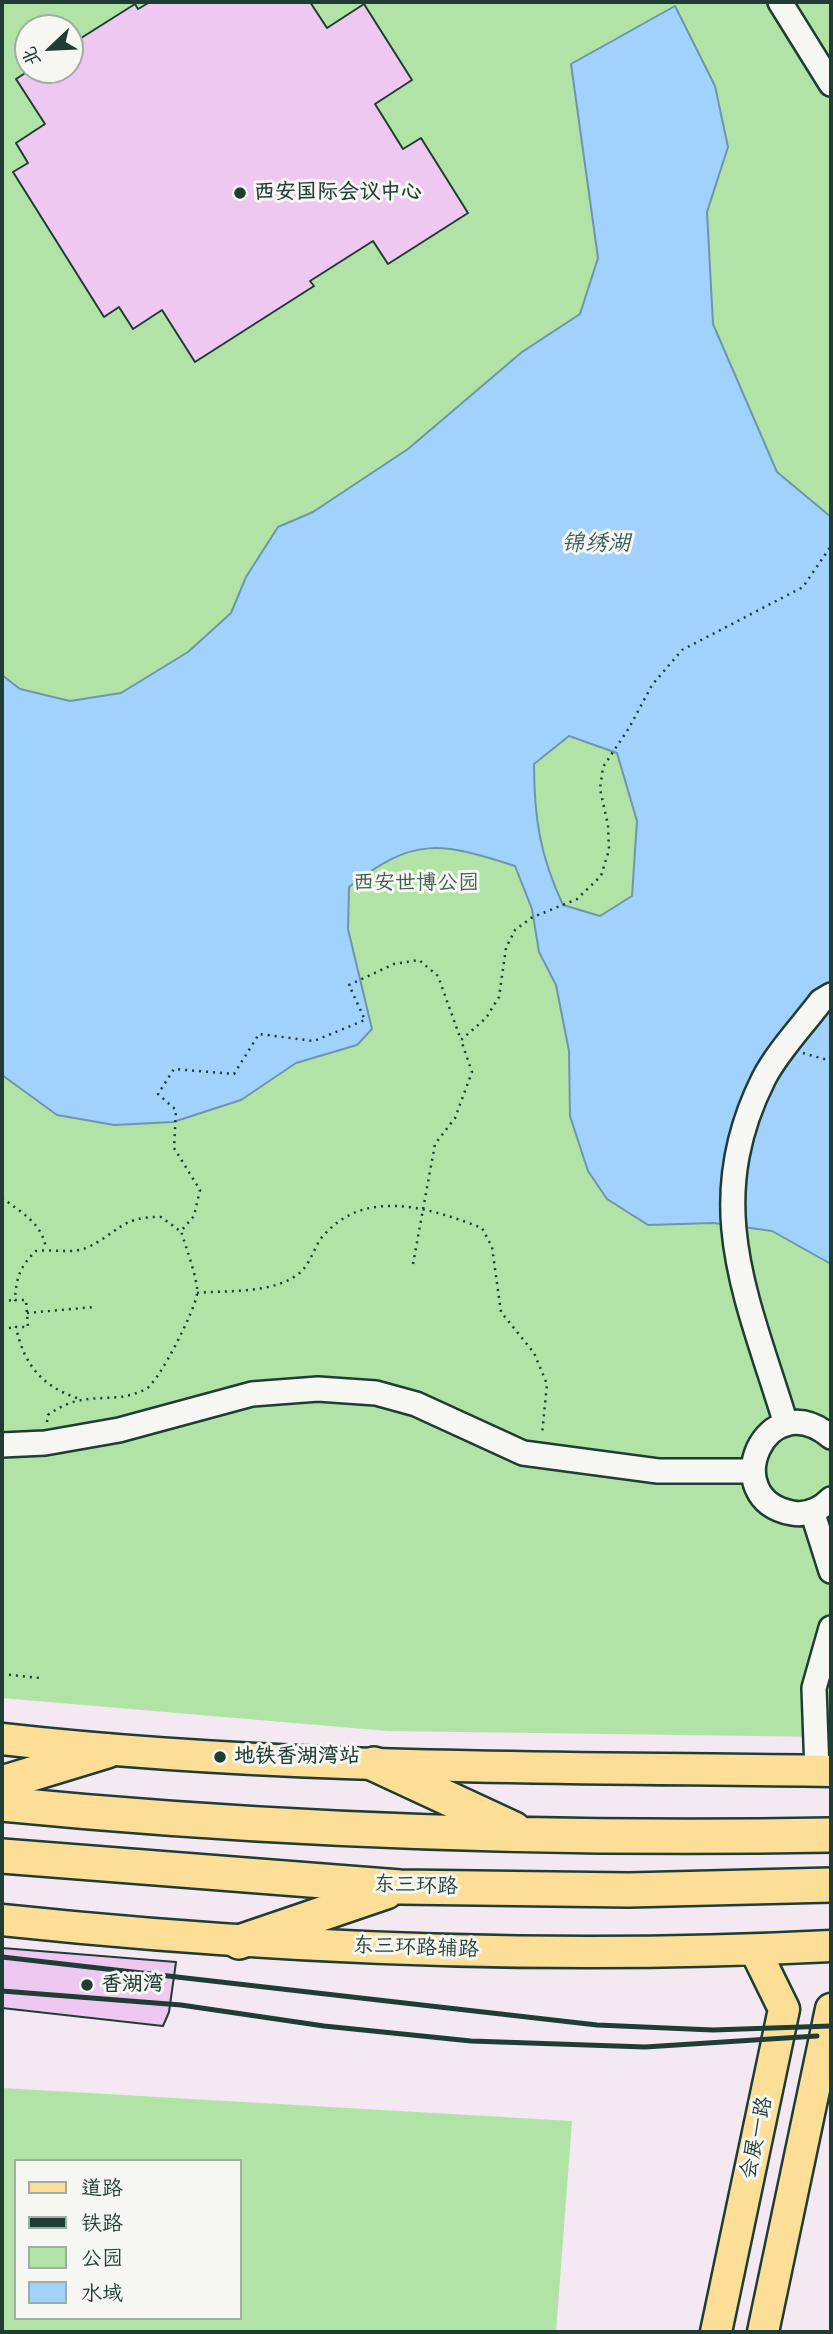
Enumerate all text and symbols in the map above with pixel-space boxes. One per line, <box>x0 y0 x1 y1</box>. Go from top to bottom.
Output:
north arrow <box>14 14 84 84</box>
text: 北 <box>16 43 46 70</box>
place label: 西安国际会议中心 <box>254 180 422 206</box>
marker: 西安国际会议中心 <box>232 185 248 201</box>
water label: 锦绣湖 <box>562 530 630 558</box>
park label: 西安世博公园 <box>353 871 479 897</box>
place label: 地铁香湖湾站 <box>234 1744 360 1770</box>
marker: 地铁香湖湾站 <box>212 1749 228 1765</box>
street label: 东三环路 <box>374 1872 458 1900</box>
street label: 东三环路辅路 <box>353 1933 479 1963</box>
place label: 香湖湾 <box>101 1972 164 1998</box>
marker: 香湖湾 <box>79 1977 95 1993</box>
street label: 会展一路 <box>736 2094 778 2182</box>
legend <box>14 2159 242 2320</box>
text: 道路 <box>81 2174 123 2202</box>
text: 铁路 <box>81 2209 123 2237</box>
text: 公园 <box>81 2244 123 2272</box>
text: 水域 <box>81 2279 123 2307</box>

